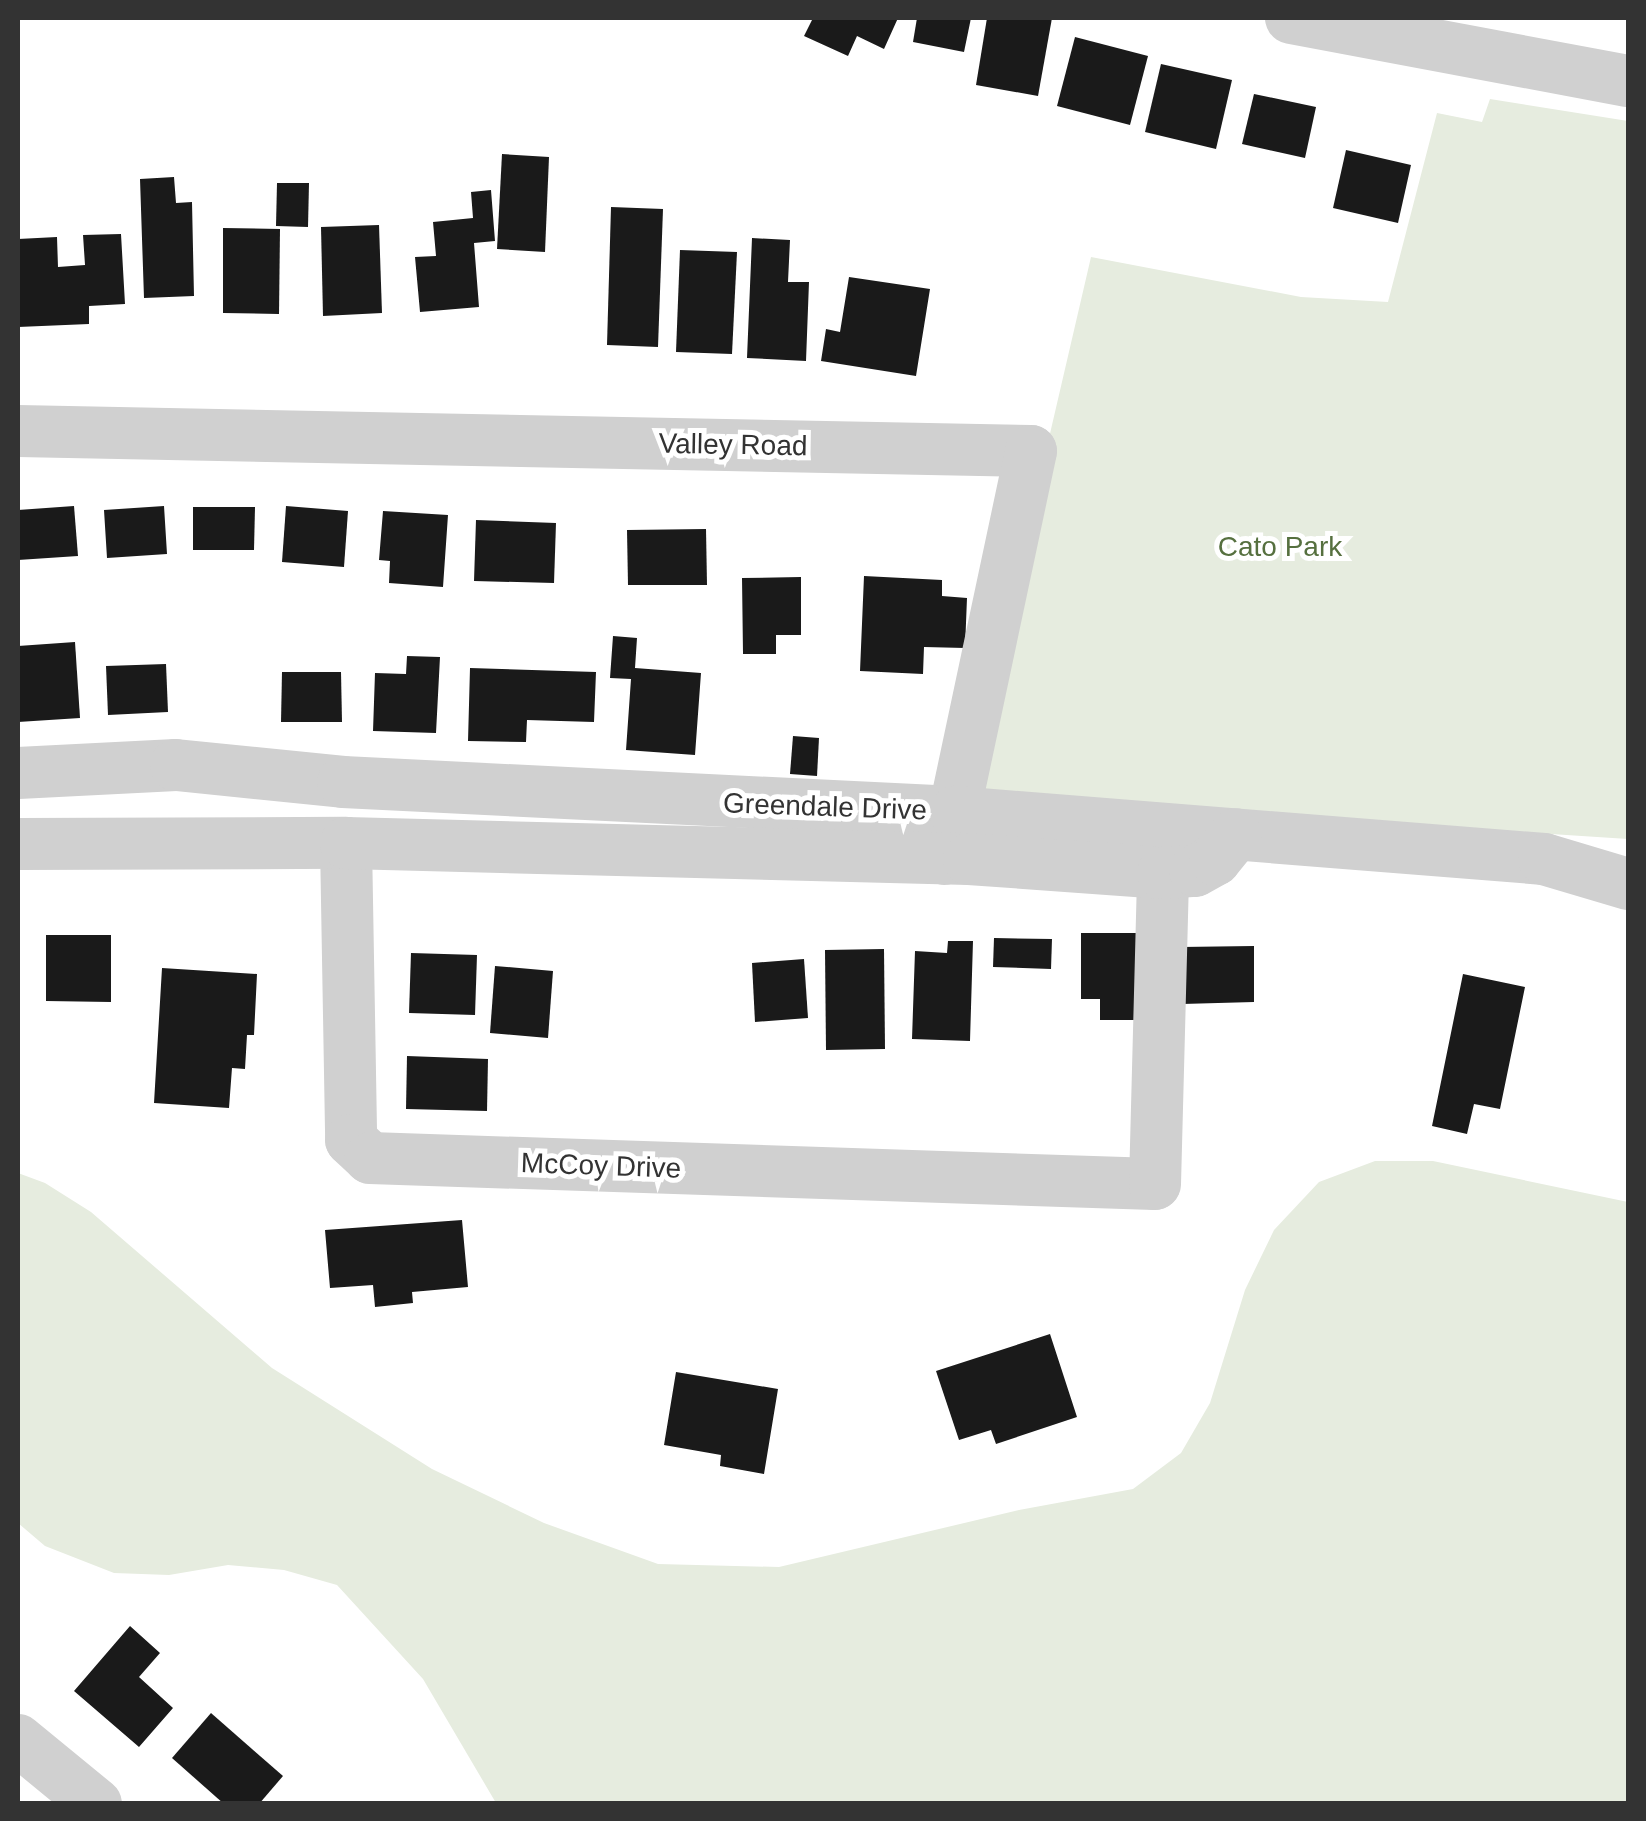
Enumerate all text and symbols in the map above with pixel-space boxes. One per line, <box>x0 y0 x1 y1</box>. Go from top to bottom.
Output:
street label: Valley Road <box>658 427 808 463</box>
park label: Cato Park <box>1218 530 1342 564</box>
street label: Greendale Drive <box>723 787 927 827</box>
street label: McCoy Drive <box>520 1146 682 1186</box>

